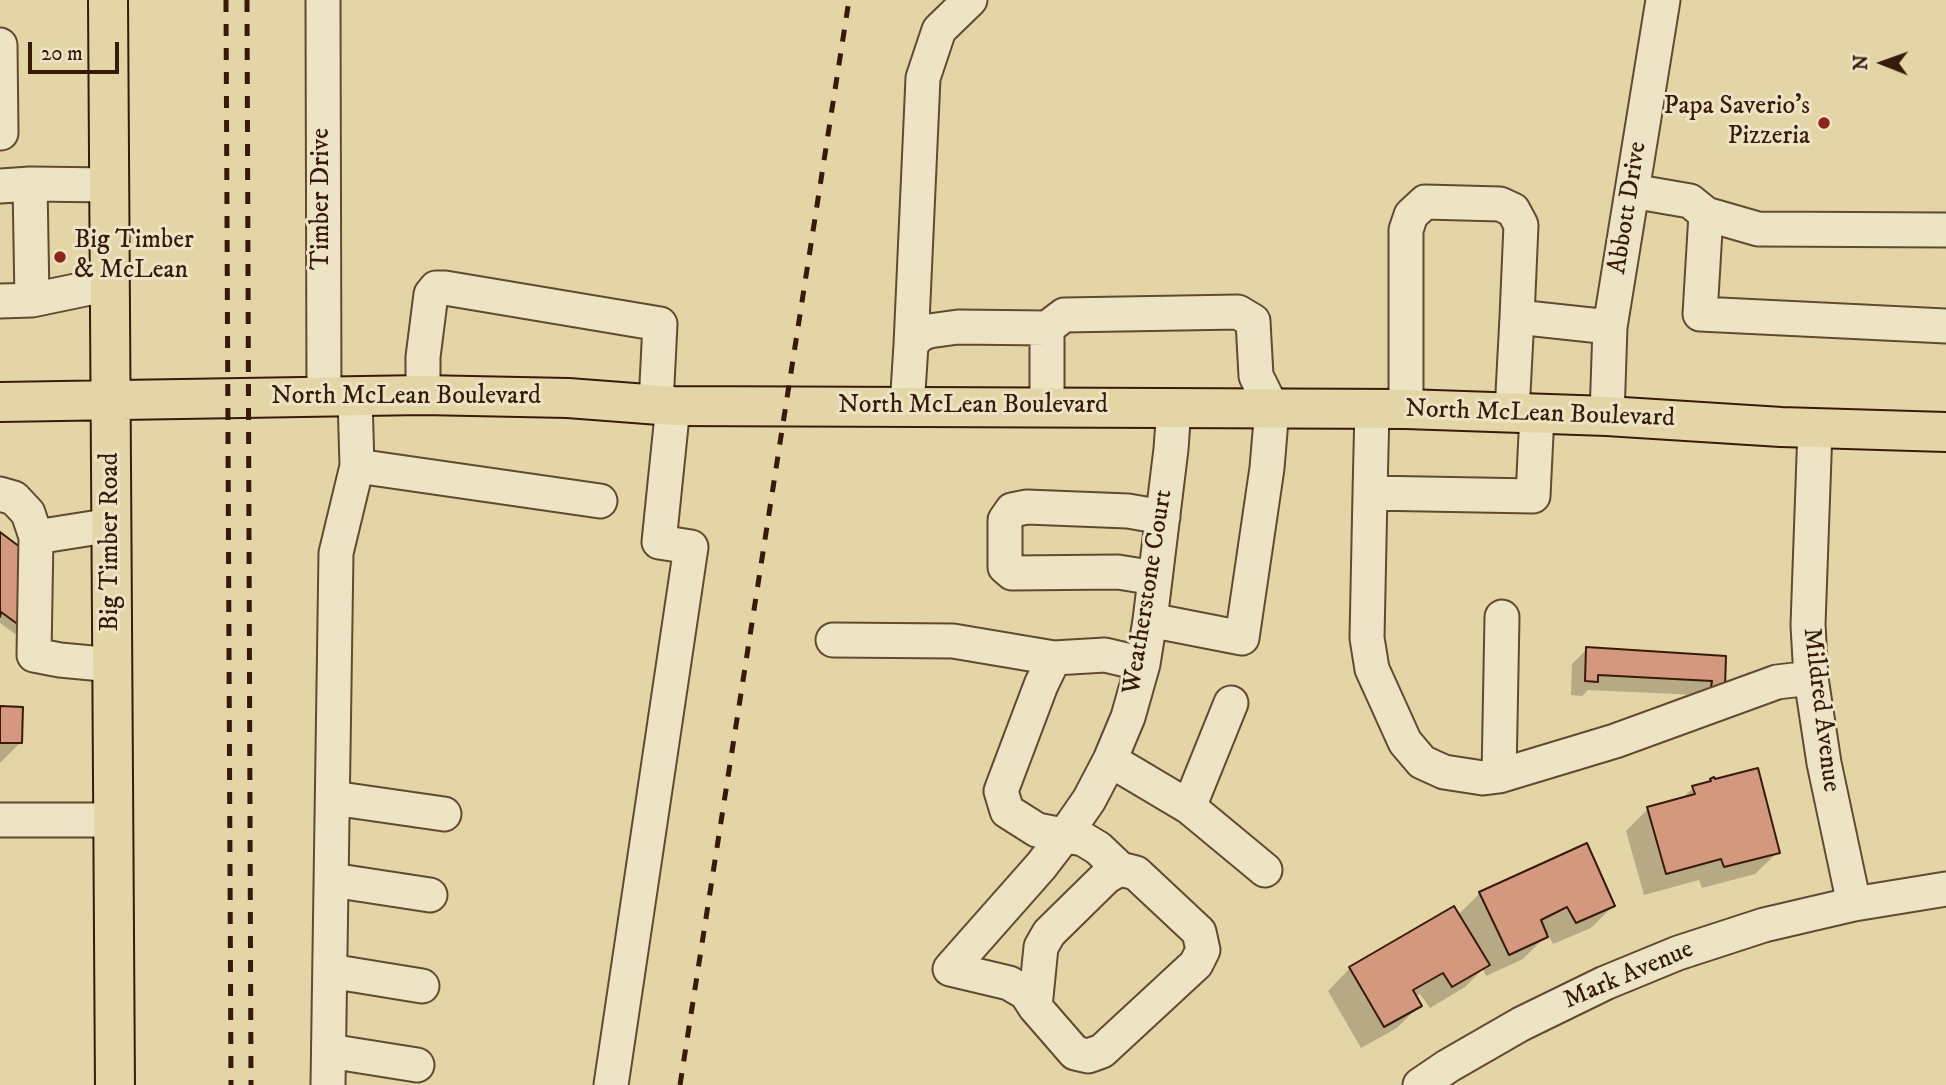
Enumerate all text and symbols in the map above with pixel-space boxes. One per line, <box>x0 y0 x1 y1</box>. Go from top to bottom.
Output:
scale bar <box>32 28 122 72</box>
north arrow <box>1848 28 1918 98</box>
text: 20 m <box>41 41 83 67</box>
text: N <box>1850 55 1873 71</box>
place label: Papa Saverio's Pizzeria <box>1663 92 1810 154</box>
marker: Papa Saverio's Pizzeria <box>1816 115 1832 131</box>
street label: Timber Drive <box>307 128 339 270</box>
street label: Abbott Drive <box>1603 140 1655 276</box>
place label: Big Timber & McLean <box>74 226 194 288</box>
marker: Big Timber & McLean <box>52 249 68 265</box>
street label: North McLean Boulevard <box>271 382 541 414</box>
street label: North McLean Boulevard <box>838 391 1108 423</box>
street label: North McLean Boulevard <box>1405 395 1675 435</box>
street label: Big Timber Road <box>96 452 128 632</box>
street label: Weatherstone Court <box>1117 487 1181 697</box>
street label: Mildred Avenue <box>1794 626 1846 794</box>
street label: Mark Avenue <box>1559 935 1699 1017</box>

